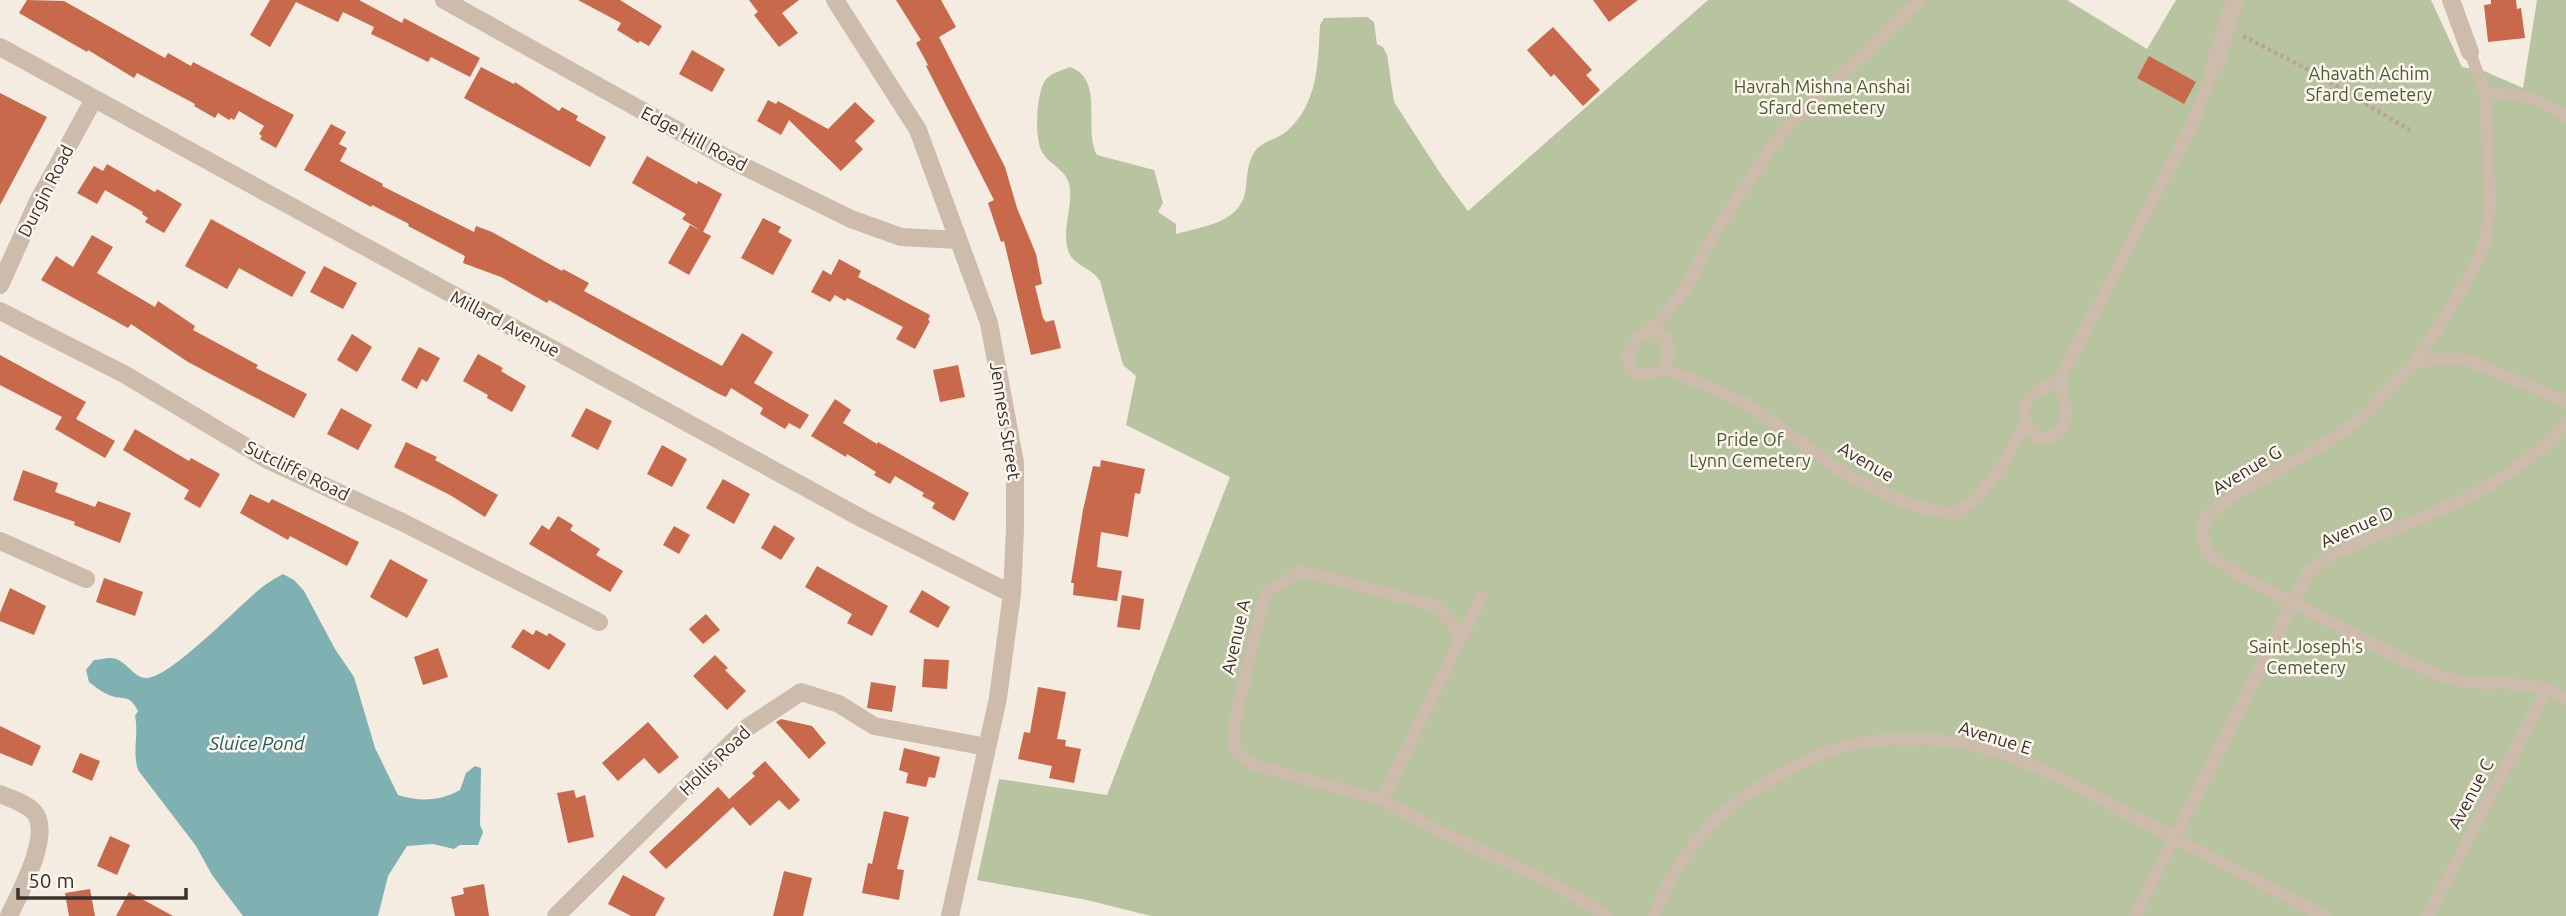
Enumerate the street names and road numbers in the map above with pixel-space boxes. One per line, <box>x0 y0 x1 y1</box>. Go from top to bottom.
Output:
street label: Edge Hill Road <box>638 102 751 174</box>
street label: Durgin Road <box>13 141 77 240</box>
street label: Millard Avenue <box>447 286 564 360</box>
street label: Jenness Street <box>987 360 1025 481</box>
street label: Sutcliffe Road <box>242 436 353 504</box>
street label: Avenue <box>1835 437 1898 485</box>
street label: Avenue G <box>2208 441 2285 497</box>
street label: Avenue D <box>2317 501 2396 551</box>
street label: Avenue A <box>1217 597 1253 676</box>
street label: Avenue E <box>1957 717 2034 758</box>
street label: Hollis Road <box>675 722 754 799</box>
street label: Avenue C <box>2443 755 2497 832</box>

